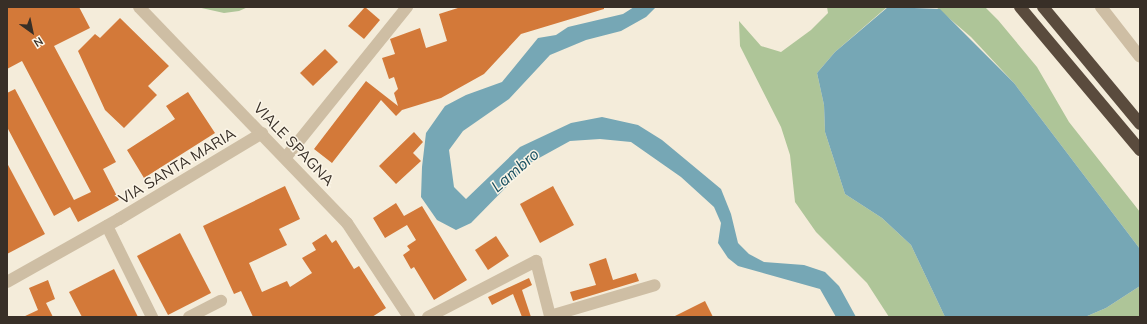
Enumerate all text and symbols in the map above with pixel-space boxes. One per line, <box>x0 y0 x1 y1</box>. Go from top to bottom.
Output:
north arrow <box>12 12 52 52</box>
text: N <box>31 34 46 50</box>
street label: VIALE SPAGNA <box>250 99 338 189</box>
street label: VIA SANTA MARIA <box>115 124 239 208</box>
water label: Lambro <box>487 144 543 196</box>

